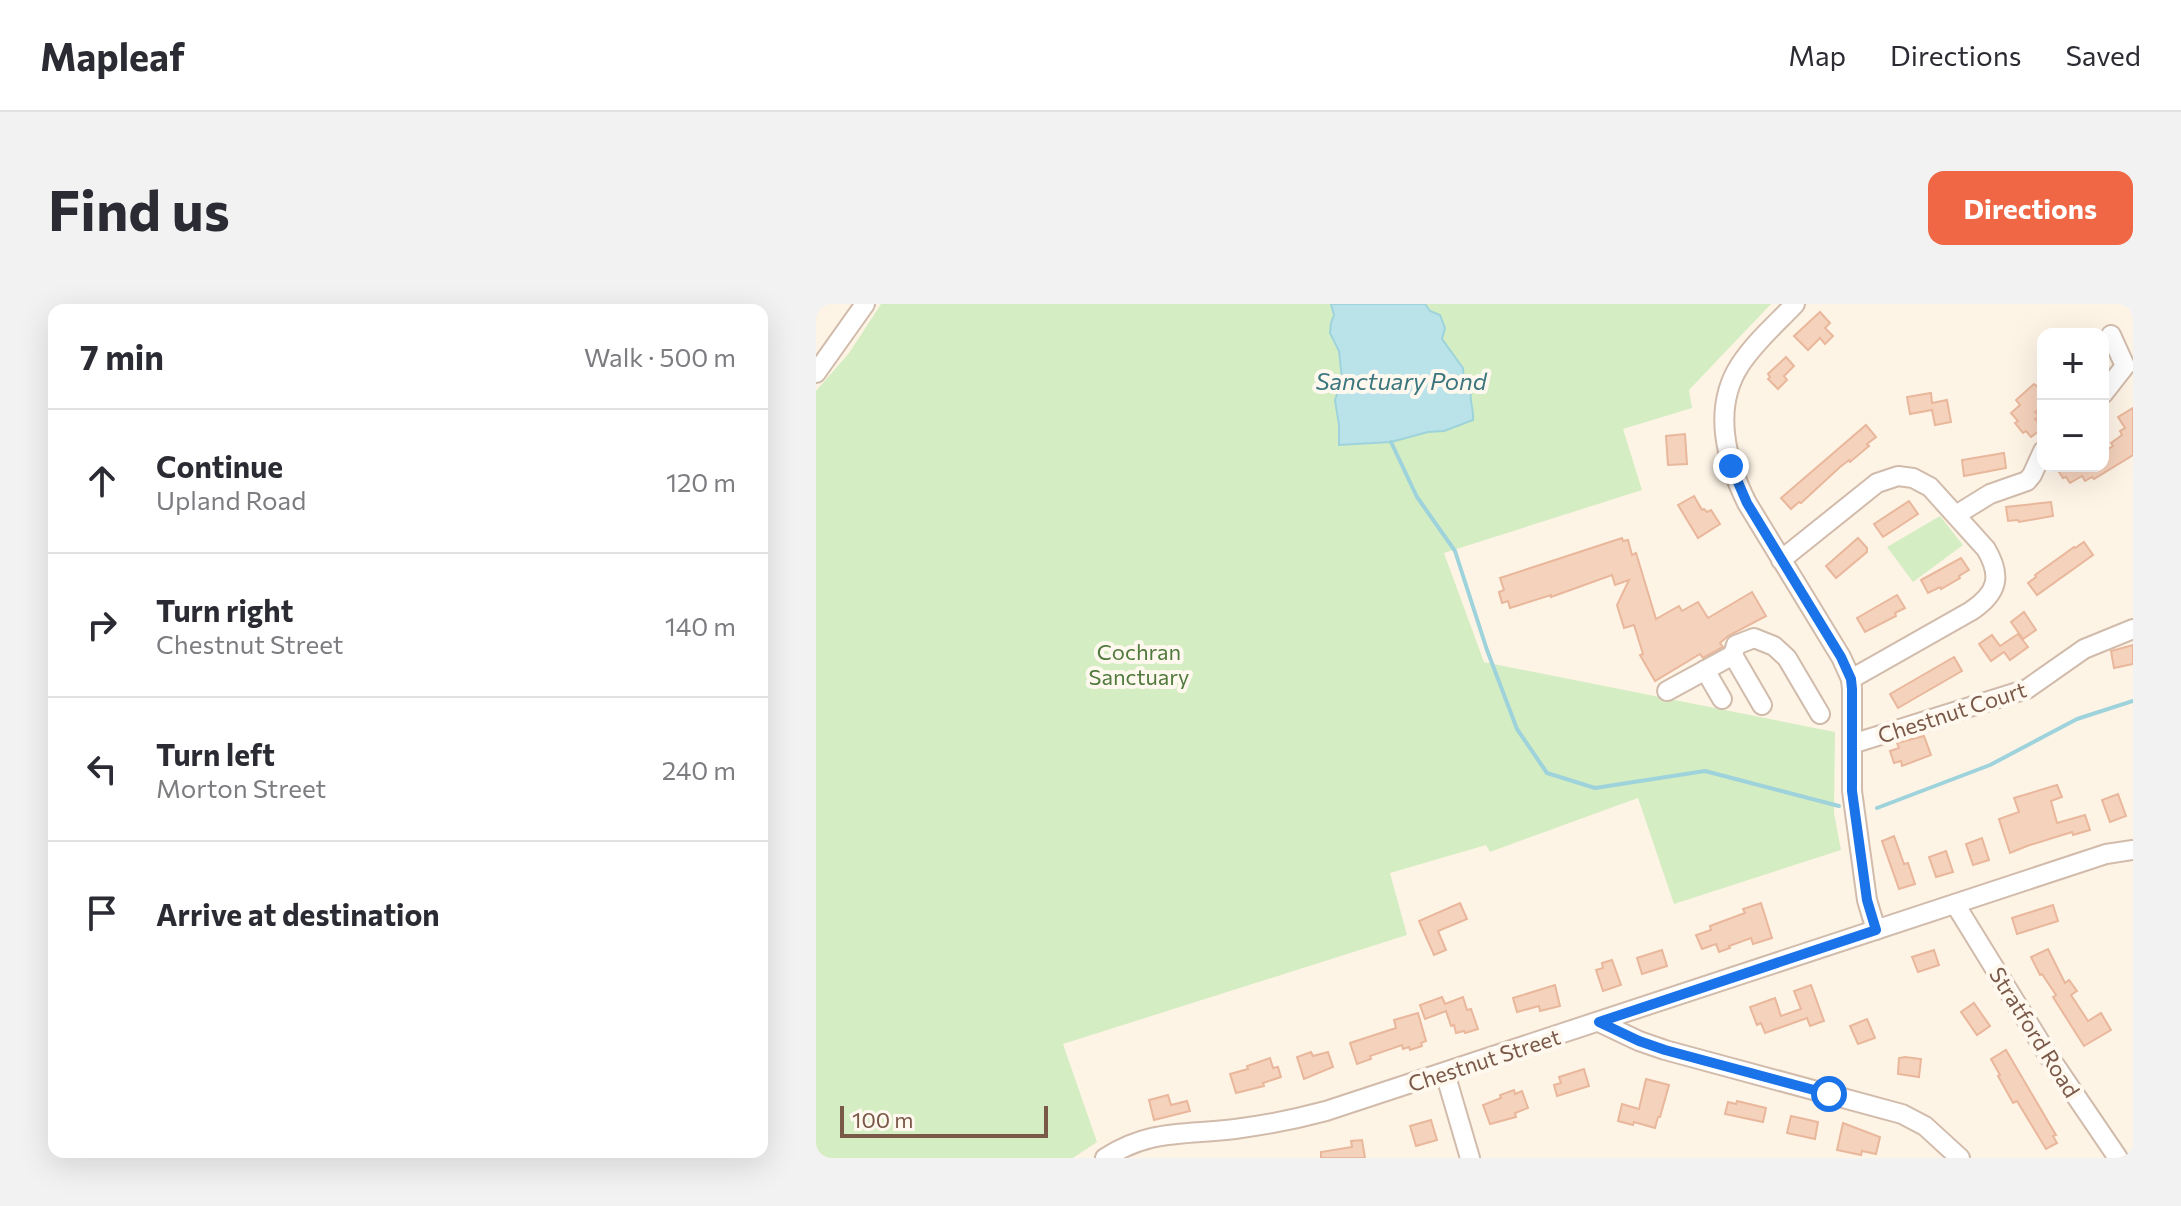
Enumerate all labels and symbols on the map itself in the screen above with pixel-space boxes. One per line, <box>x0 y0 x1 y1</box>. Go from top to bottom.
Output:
water label: Sanctuary Pond <box>1315 366 1488 395</box>
route end <box>1713 448 1749 484</box>
park label: Cochran Sanctuary <box>1089 638 1189 690</box>
street label: Chestnut Court <box>1874 675 2030 749</box>
street label: Stratford Road <box>1984 962 2086 1102</box>
street label: Chestnut Street <box>1404 1023 1564 1097</box>
route start <box>1811 1076 1847 1112</box>
scale bar <box>840 1102 1048 1138</box>

